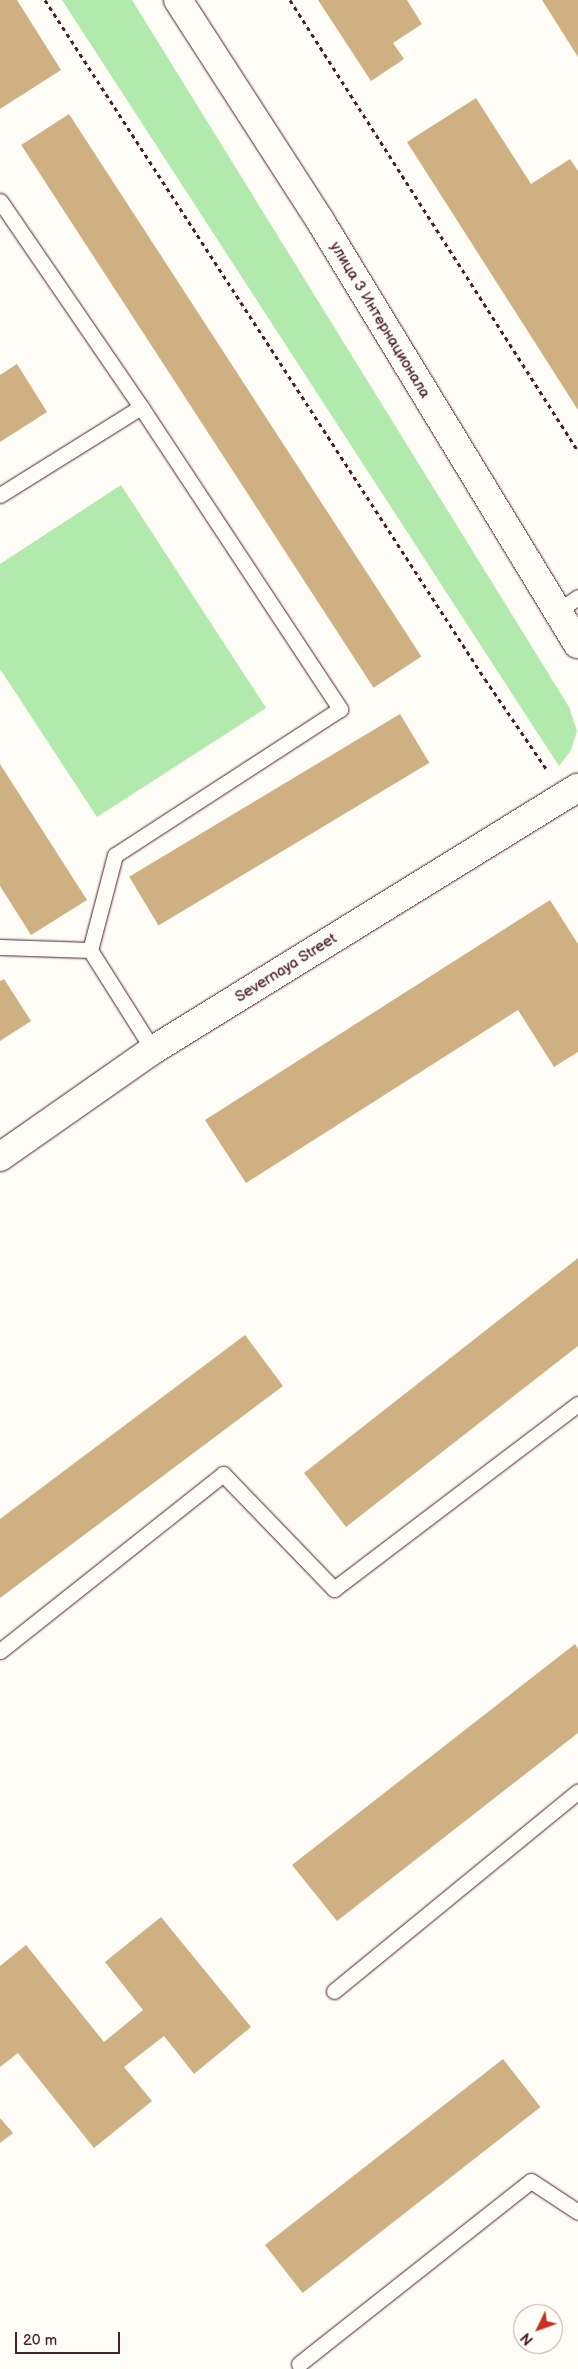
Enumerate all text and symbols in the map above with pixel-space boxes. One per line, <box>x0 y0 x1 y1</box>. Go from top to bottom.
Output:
street label: улица 3 Интернационала <box>326 239 434 401</box>
street label: Severnaya Street <box>232 930 340 1006</box>
north arrow <box>513 2304 563 2354</box>
scale bar <box>18 2322 122 2354</box>
text: N <box>517 2329 537 2348</box>
text: 20 m <box>23 2331 57 2350</box>

